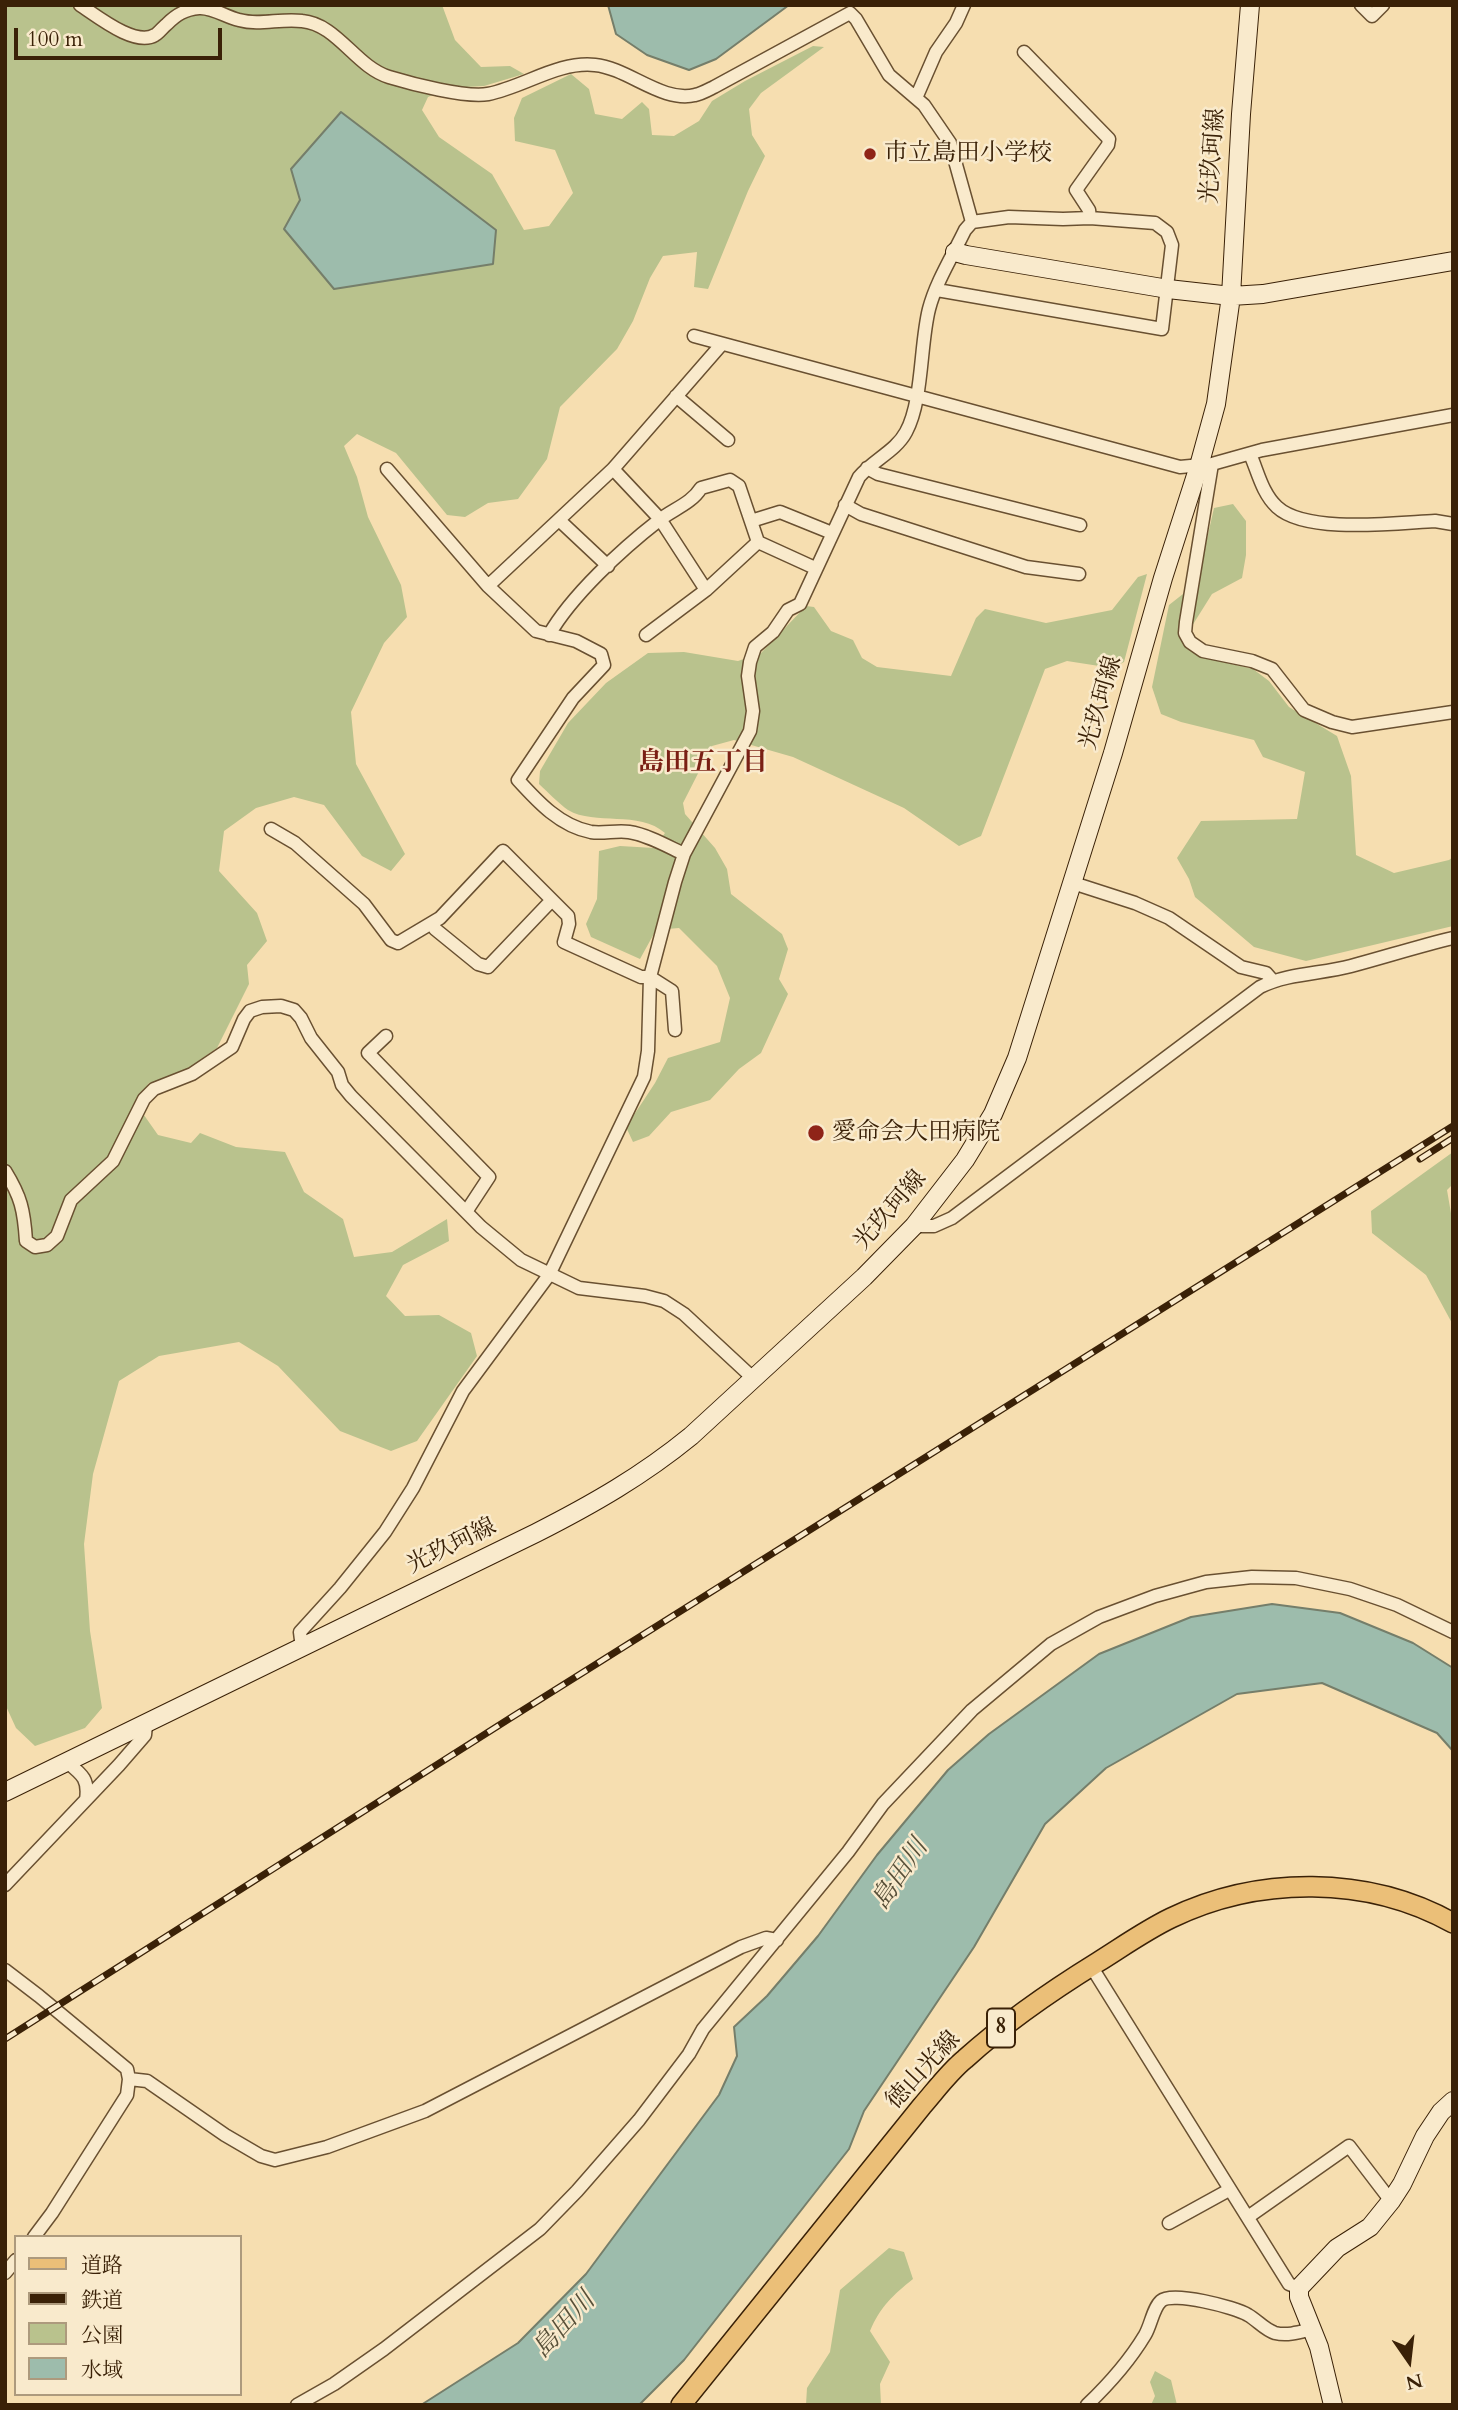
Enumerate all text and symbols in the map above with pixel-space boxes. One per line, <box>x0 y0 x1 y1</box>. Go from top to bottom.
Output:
scale bar <box>18 14 226 58</box>
text: 100 m <box>27 25 83 54</box>
street label: 光玖珂線 <box>1196 107 1232 205</box>
place label: 市立島田小学校 <box>884 140 1052 168</box>
marker: 市立島田小学校 <box>862 146 878 162</box>
street label: 光玖珂線 <box>1075 653 1129 753</box>
district label: 島田五丁目 <box>638 748 768 780</box>
place label: 愛命会大田病院 <box>832 1119 1000 1147</box>
marker: 愛命会大田病院 <box>806 1123 826 1143</box>
street label: 光玖珂線 <box>849 1165 933 1257</box>
street label: 光玖珂線 <box>403 1513 501 1581</box>
water label: 島田川 <box>866 1834 936 1916</box>
road number: 8 <box>987 2008 1015 2048</box>
street label: 徳山光線 <box>881 2026 967 2116</box>
legend <box>14 2235 242 2396</box>
text: 道路 <box>81 2251 123 2280</box>
text: 鉄道 <box>81 2286 123 2315</box>
water label: 島田川 <box>527 2287 603 2365</box>
text: 公園 <box>81 2321 123 2350</box>
north arrow <box>1374 2326 1444 2396</box>
text: 水域 <box>81 2356 123 2385</box>
text: N <box>1403 2367 1425 2396</box>

